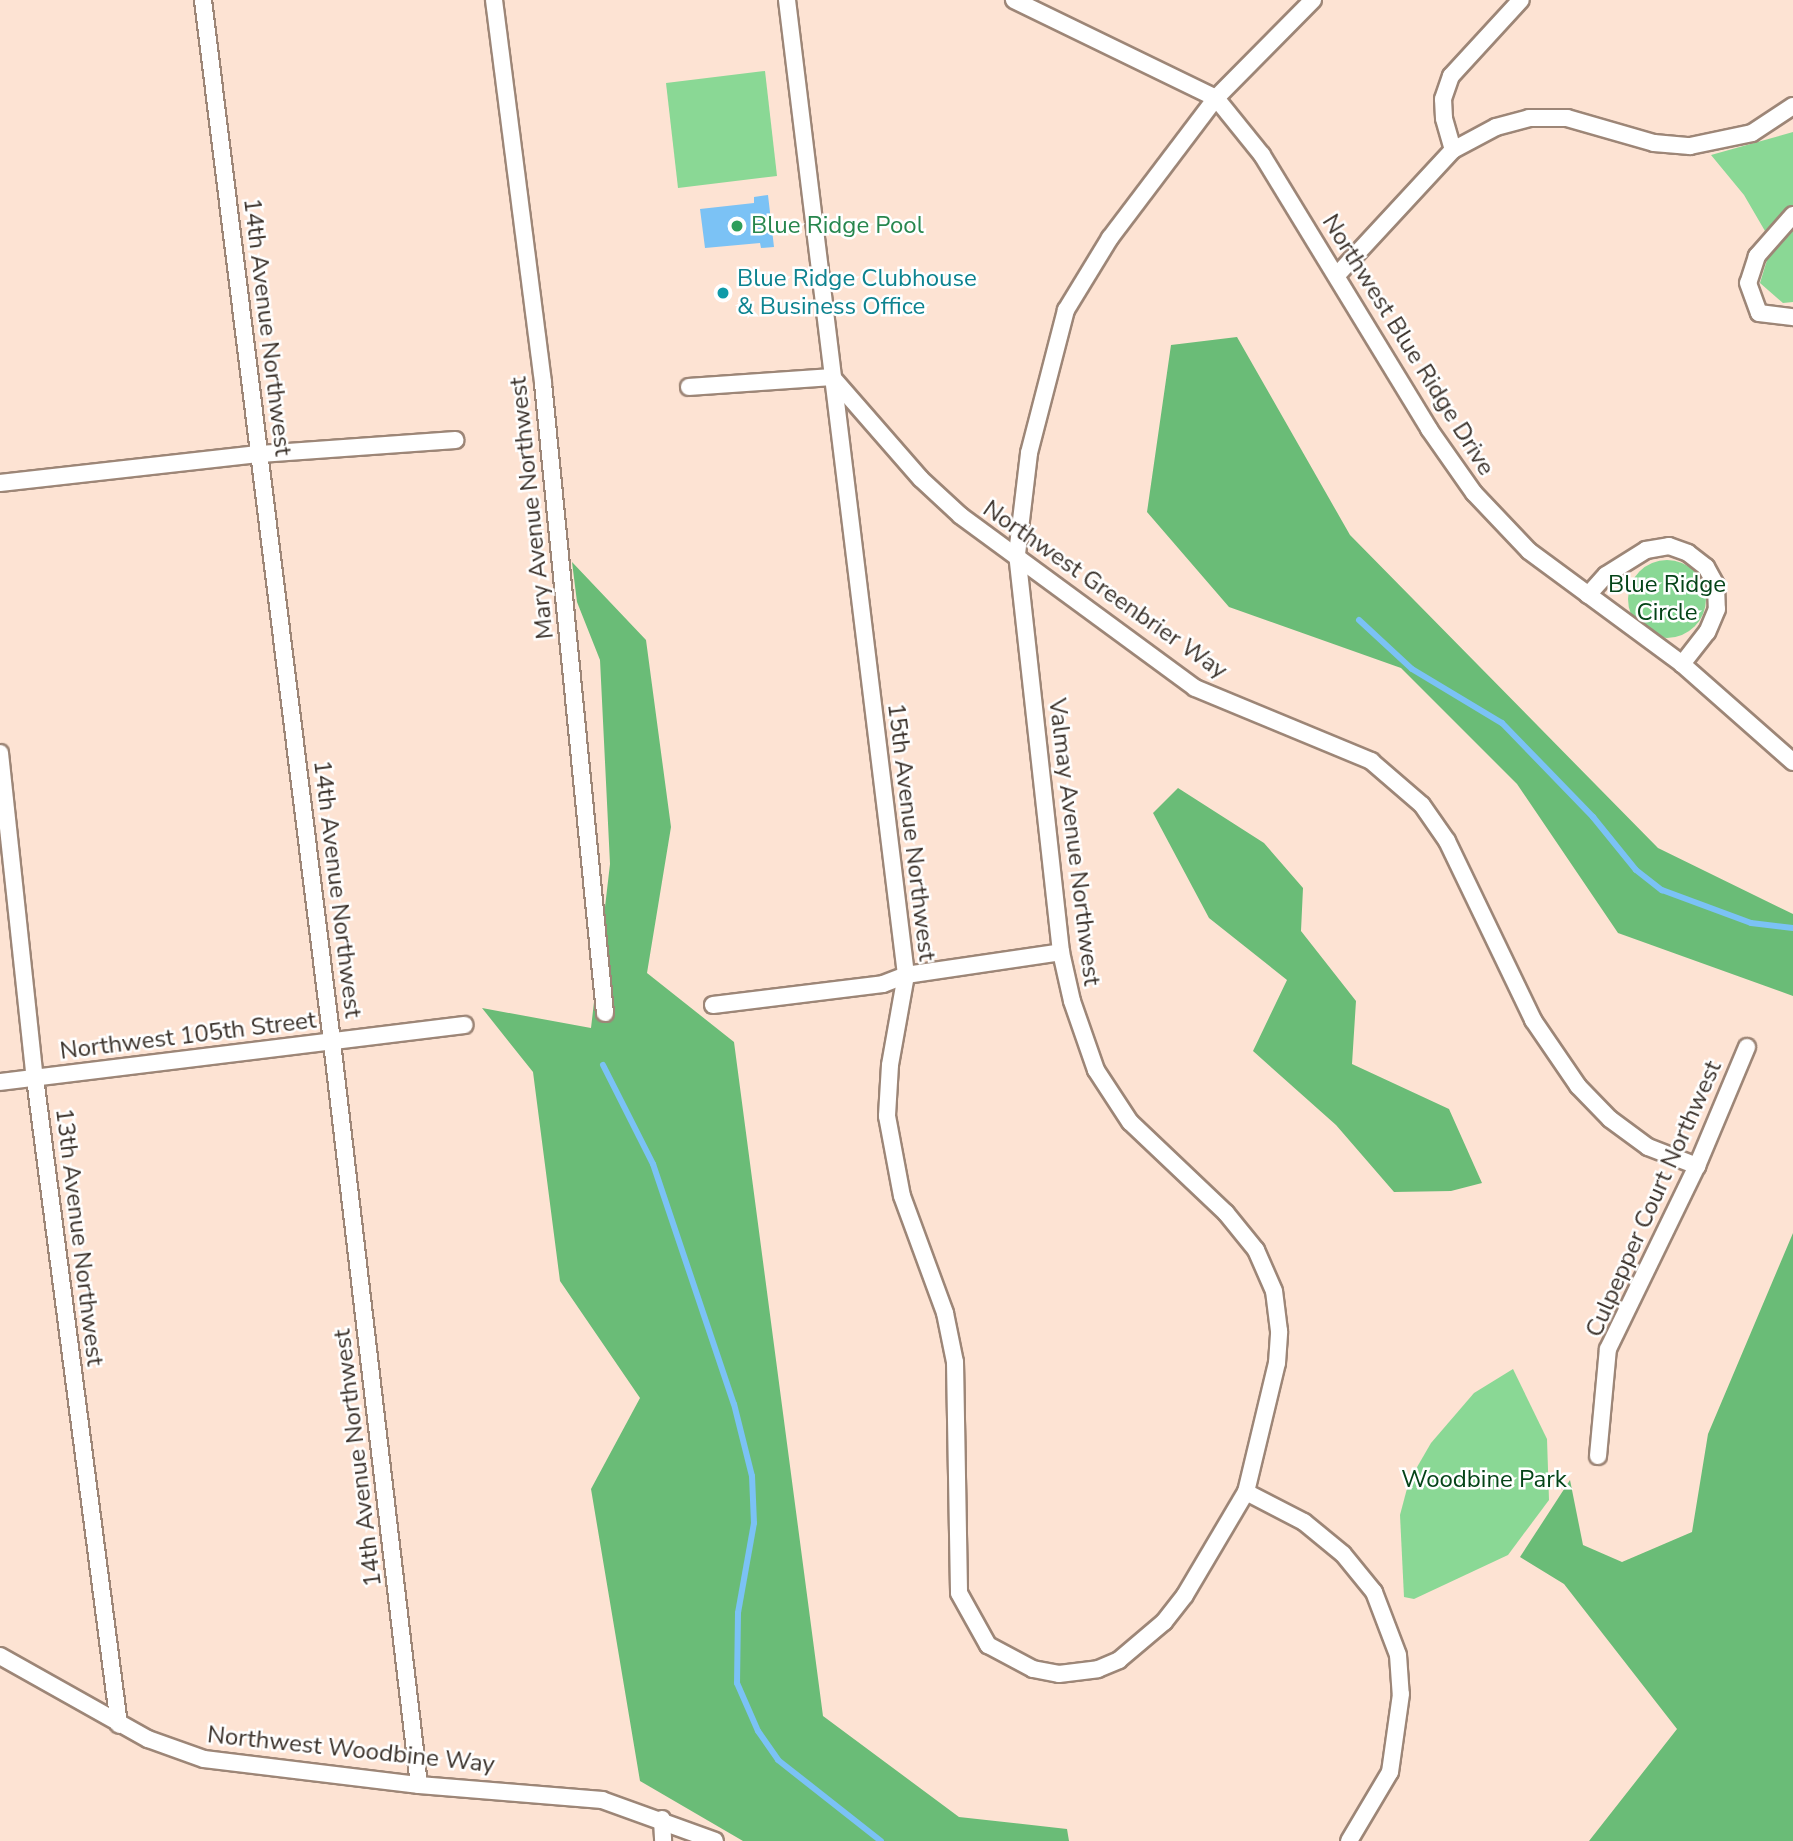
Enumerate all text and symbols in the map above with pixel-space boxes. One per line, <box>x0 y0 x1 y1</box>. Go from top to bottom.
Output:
street label: 14th Avenue Northwest <box>237 196 297 458</box>
street label: Northwest Blue Ridge Drive <box>1316 209 1500 481</box>
place label: Blue Ridge Pool <box>751 212 924 240</box>
marker: Blue Ridge Pool <box>729 218 745 234</box>
place label: Blue Ridge Clubhouse & Business Office <box>737 265 977 321</box>
marker: Blue Ridge Clubhouse & Business Office <box>715 285 731 301</box>
street label: Mary Avenue Northwest <box>504 375 560 641</box>
street label: Northwest Greenbrier Way <box>977 495 1233 685</box>
park label: Blue Ridge Circle <box>1608 571 1726 627</box>
street label: Valmay Avenue Northwest <box>1042 697 1106 987</box>
street label: 15th Avenue Northwest <box>881 701 941 963</box>
street label: 14th Avenue Northwest <box>307 758 367 1020</box>
street label: Northwest 105th Street <box>58 1006 318 1066</box>
street label: Culpepper Court Northwest <box>1580 1056 1728 1342</box>
street label: 13th Avenue Northwest <box>49 1106 109 1368</box>
street label: 14th Avenue Northwest <box>328 1327 388 1589</box>
park label: Woodbine Park <box>1401 1466 1567 1494</box>
street label: Northwest Woodbine Way <box>206 1721 496 1779</box>

